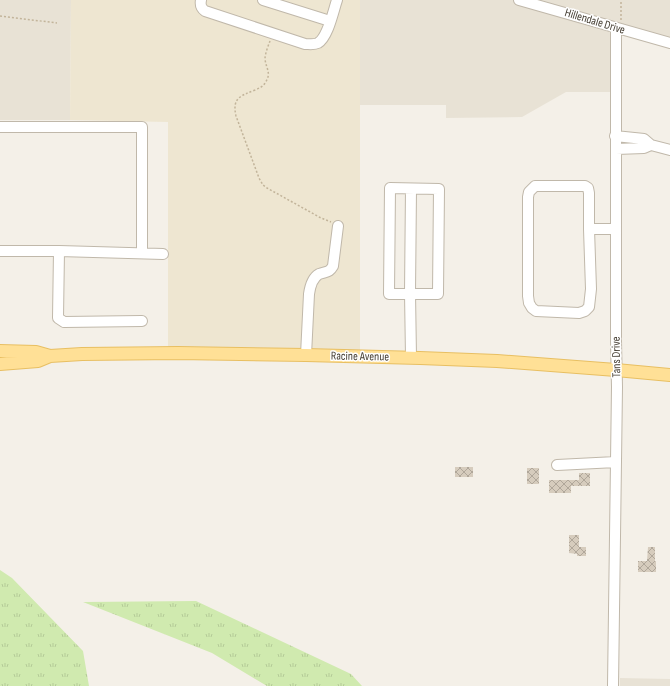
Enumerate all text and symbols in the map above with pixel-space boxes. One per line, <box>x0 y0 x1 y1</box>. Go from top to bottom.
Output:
street label: Hillendale Drive <box>563 5 627 38</box>
street label: Tans Drive <box>609 336 624 378</box>
street label: Racine Avenue <box>331 348 389 365</box>

